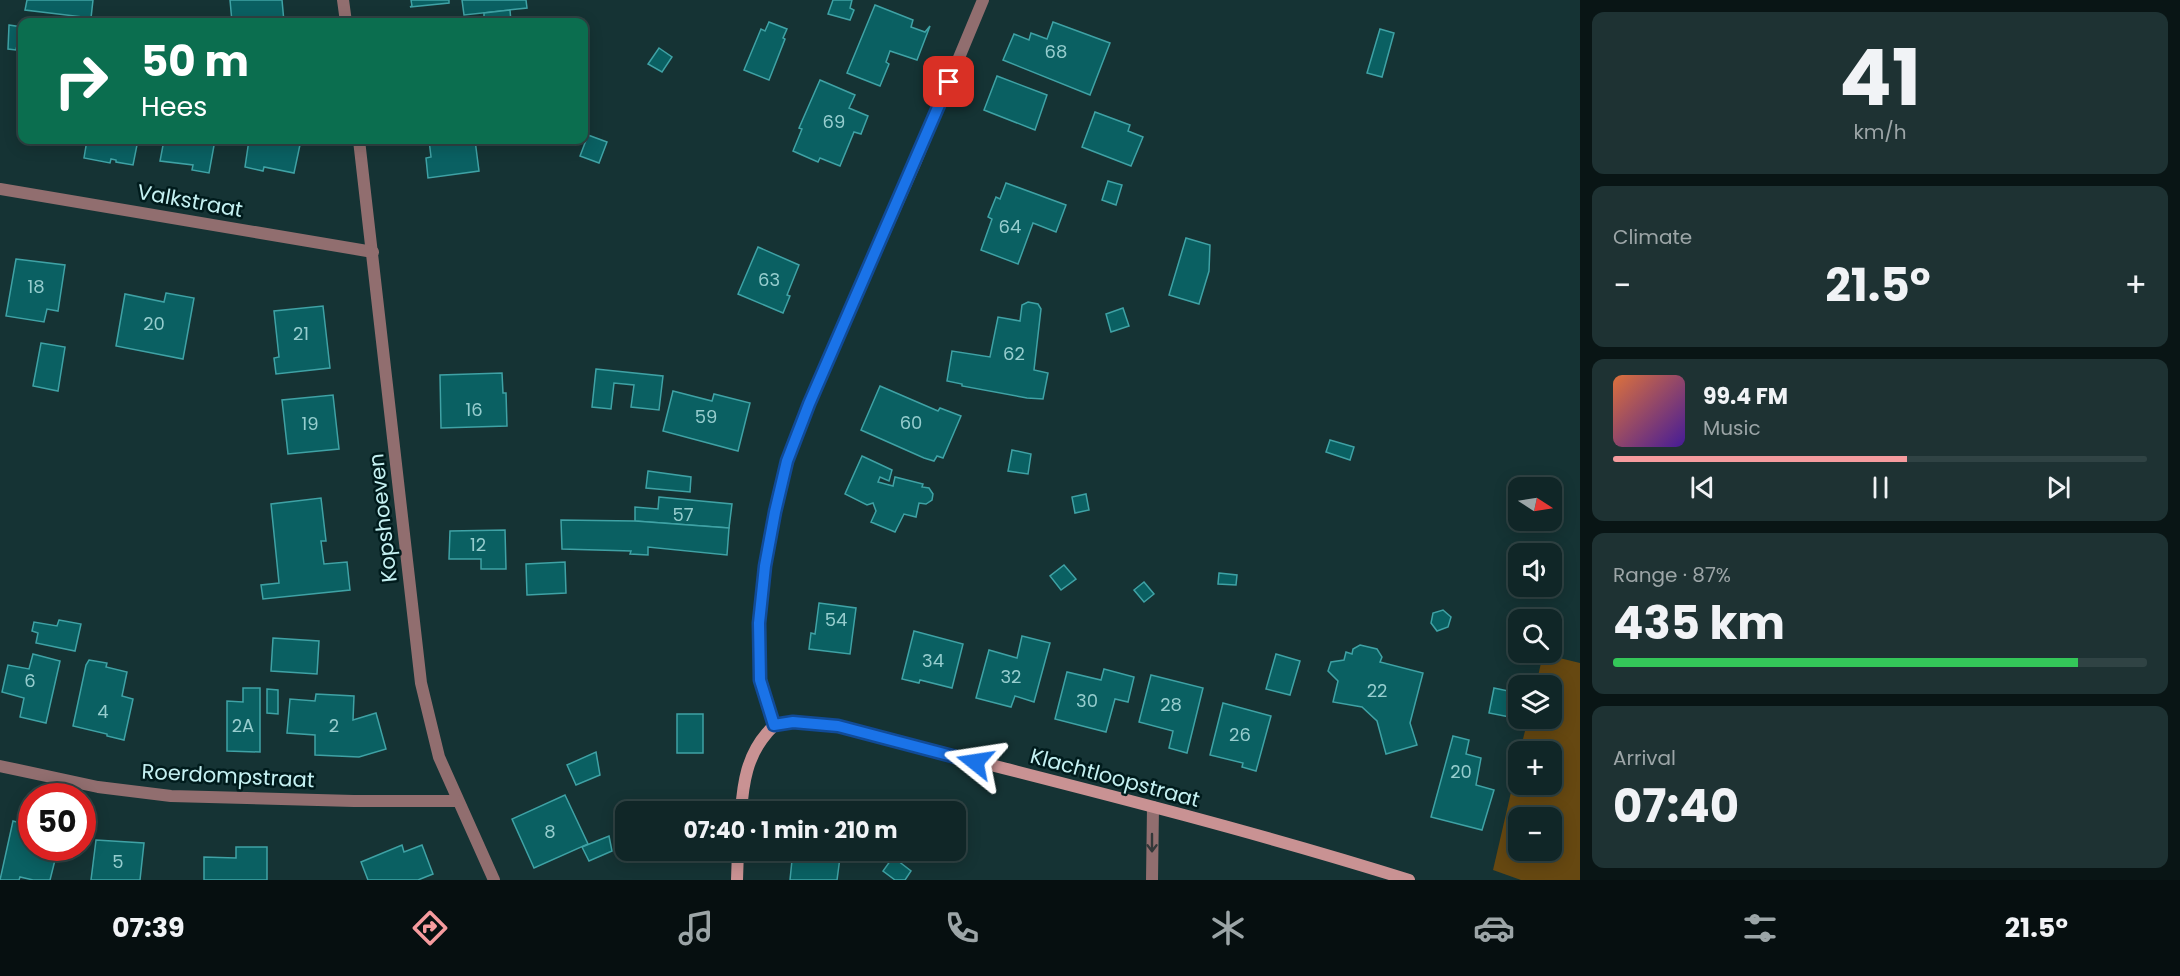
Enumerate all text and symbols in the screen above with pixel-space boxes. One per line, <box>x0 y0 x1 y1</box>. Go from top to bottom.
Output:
text: 41 <box>1839 23 1921 132</box>
text: 50 m <box>141 32 249 91</box>
house number: 68 <box>1045 39 1067 64</box>
icon: right <box>42 42 120 120</box>
pin <box>923 56 974 107</box>
icon: arrive <box>932 65 965 98</box>
text: Hees <box>141 88 207 125</box>
house number: 69 <box>823 109 845 134</box>
text: km/h <box>1853 118 1907 146</box>
street label: Valkstraat <box>135 177 245 224</box>
house number: 64 <box>999 214 1021 239</box>
text: Climate <box>1613 223 1692 251</box>
text: 21.5° <box>1825 254 1931 317</box>
text: − <box>1613 262 1631 309</box>
text: + <box>2124 262 2147 309</box>
house number: 63 <box>758 267 780 292</box>
house number: 18 <box>27 274 45 299</box>
house number: 20 <box>143 311 165 336</box>
house number: 21 <box>293 321 309 346</box>
house number: 62 <box>1003 341 1025 366</box>
text: 99.4 FM <box>1703 381 1788 412</box>
house number: 16 <box>465 397 483 422</box>
house number: 59 <box>695 404 717 429</box>
house number: 60 <box>900 410 922 435</box>
house number: 19 <box>301 411 319 436</box>
text: Music <box>1703 414 1761 442</box>
street label: Kopshoeven <box>361 452 404 584</box>
icon: previous <box>1686 471 1719 504</box>
icon: pause <box>1864 471 1897 504</box>
icon: next <box>2042 471 2075 504</box>
north arrow <box>1508 477 1562 531</box>
map controls <box>1508 477 1562 861</box>
house number: 57 <box>672 502 694 527</box>
house number: 12 <box>470 532 486 557</box>
button: sound <box>1508 543 1562 597</box>
text: Range · 87% <box>1613 561 1731 589</box>
text: 435 km <box>1613 592 1785 655</box>
house number: 54 <box>825 607 847 632</box>
button: search <box>1508 609 1562 663</box>
house number: 34 <box>922 648 944 673</box>
house number: 32 <box>1001 664 1021 689</box>
house number: 6 <box>24 668 36 693</box>
button: layers <box>1508 675 1562 729</box>
house number: 22 <box>1367 678 1387 703</box>
house number: 30 <box>1076 688 1098 713</box>
house number: 28 <box>1160 692 1182 717</box>
house number: 4 <box>97 699 109 724</box>
house number: 2A <box>232 713 254 738</box>
house number: 2 <box>329 713 339 738</box>
house number: 26 <box>1229 722 1251 747</box>
position arrow <box>943 730 1007 794</box>
street label: Klachtloopstraat <box>1027 741 1203 814</box>
button: + <box>1508 741 1562 795</box>
text: Arrival <box>1613 744 1676 772</box>
street label: Roerdompstraat <box>141 756 315 795</box>
house number: 20 <box>1450 759 1472 784</box>
text: 07:40 <box>1613 775 1739 838</box>
speed limit sign: 50 <box>18 783 96 861</box>
button: − <box>1508 807 1562 861</box>
text: 07:40 · 1 min · 210 m <box>683 815 898 846</box>
house number: 8 <box>544 819 556 844</box>
one-way arrow <box>1146 833 1158 853</box>
house number: 5 <box>112 849 124 874</box>
icon: directions <box>409 907 451 949</box>
icon: music <box>675 907 717 949</box>
icon: phone <box>941 907 983 949</box>
icon: climate <box>1207 907 1249 949</box>
icon: car <box>1473 907 1515 949</box>
icon: filters <box>1739 907 1781 949</box>
text: 07:39 <box>112 909 185 946</box>
text: 21.5° <box>2005 909 2068 946</box>

